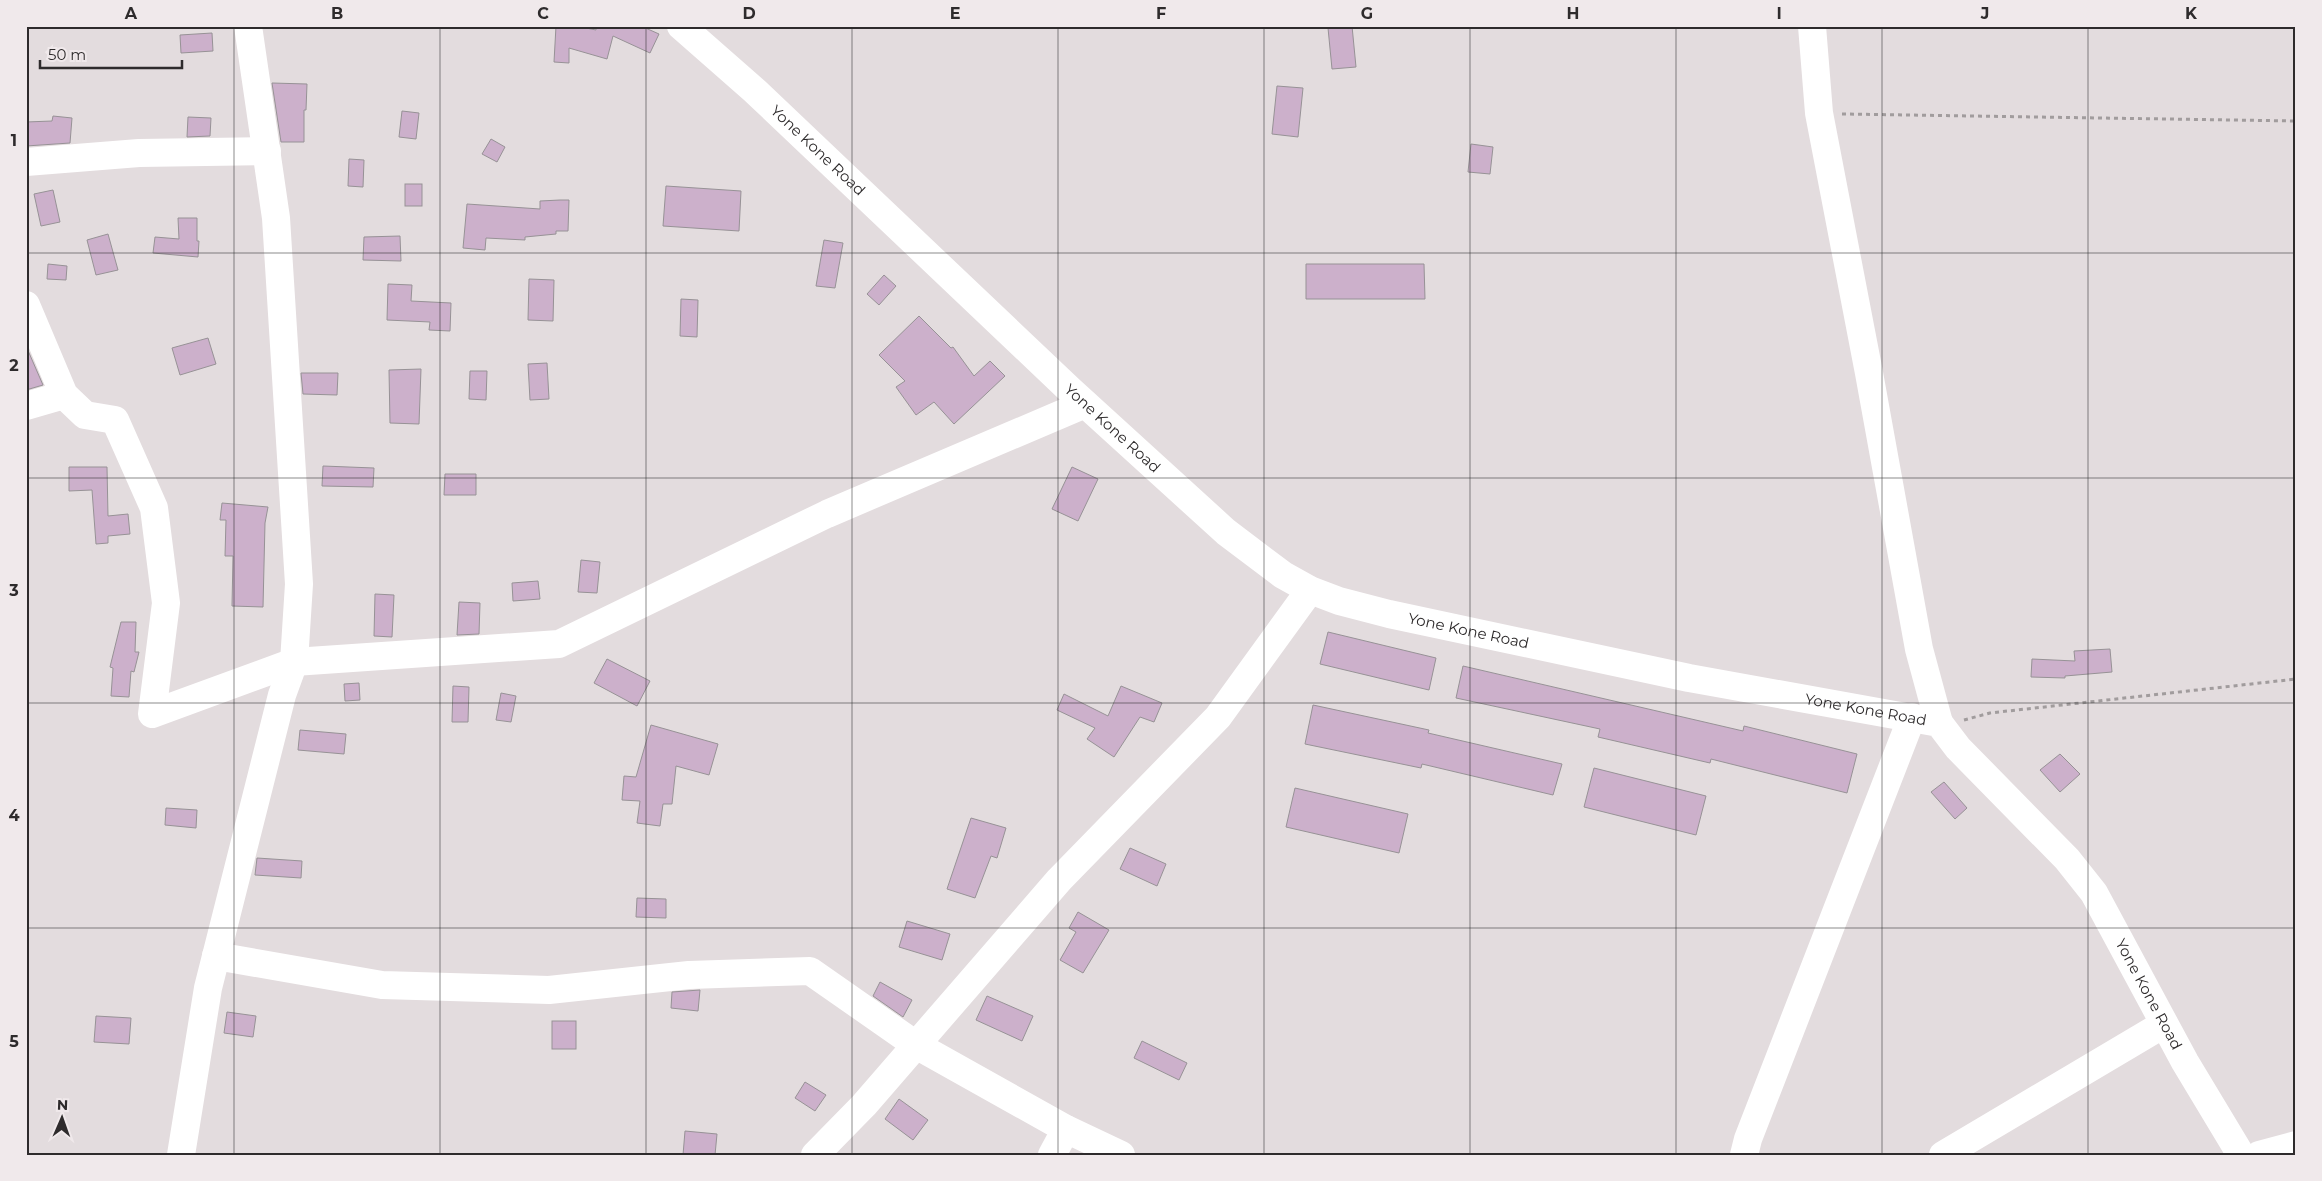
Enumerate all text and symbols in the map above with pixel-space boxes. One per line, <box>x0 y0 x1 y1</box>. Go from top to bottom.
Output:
text: A <box>124 4 138 23</box>
text: B <box>331 4 343 23</box>
text: C <box>537 4 549 23</box>
text: D <box>742 4 756 23</box>
text: E <box>950 4 960 23</box>
text: F <box>1156 4 1166 23</box>
text: G <box>1361 4 1373 23</box>
text: H <box>1567 4 1579 23</box>
text: I <box>1776 4 1782 23</box>
text: J <box>1980 4 1989 23</box>
text: K <box>2185 4 2198 23</box>
scale bar <box>40 38 182 70</box>
text: 50 m <box>48 45 86 64</box>
street label: Yone Kone Road <box>767 101 869 200</box>
text: 1 <box>11 131 17 150</box>
text: 2 <box>9 356 19 375</box>
street label: Yone Kone Road <box>1061 380 1165 477</box>
text: 3 <box>8 581 19 600</box>
street label: Yone Kone Road <box>1406 608 1531 653</box>
street label: Yone Kone Road <box>1803 689 1928 730</box>
text: 4 <box>8 806 20 825</box>
street label: Yone Kone Road <box>2111 935 2187 1053</box>
text: 5 <box>9 1032 19 1051</box>
north arrow <box>38 1094 88 1144</box>
text: N <box>56 1096 68 1114</box>

